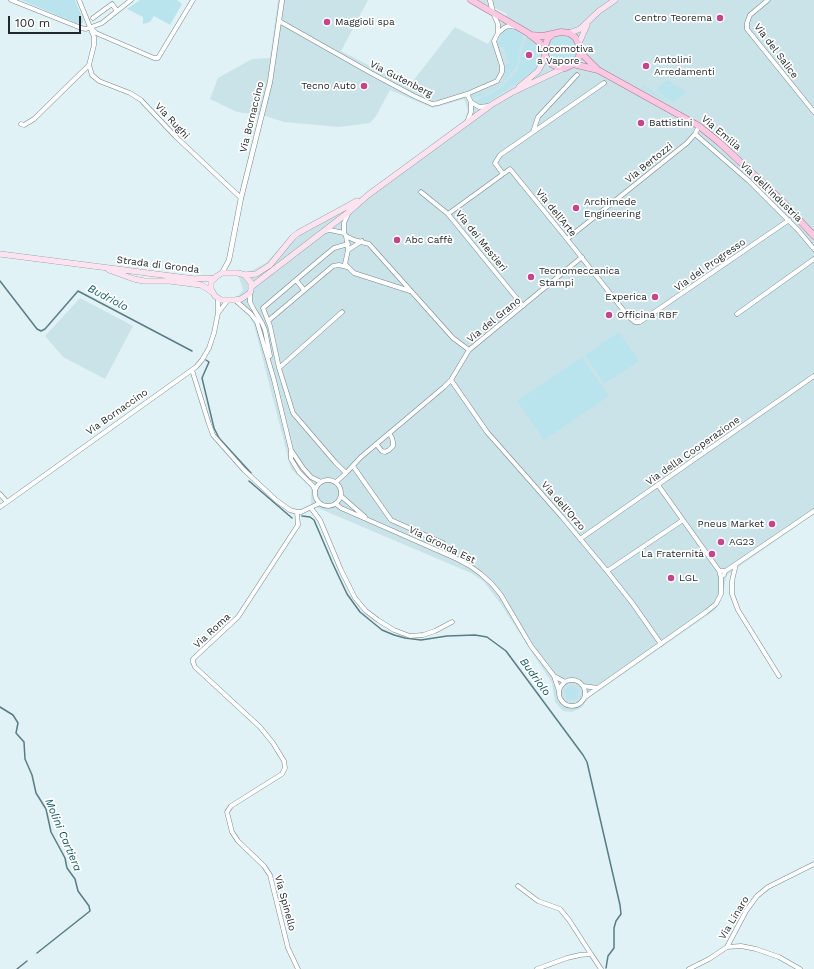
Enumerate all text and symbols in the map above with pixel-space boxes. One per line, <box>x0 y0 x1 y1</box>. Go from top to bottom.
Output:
scale bar <box>10 8 83 34</box>
place label: Centro Teorema <box>634 12 712 24</box>
marker: Centro Teorema <box>715 13 725 23</box>
text: 100 m <box>15 16 50 30</box>
place label: Maggioli spa <box>335 16 395 28</box>
marker: Maggioli spa <box>322 17 332 27</box>
street label: Via del Salice <box>751 21 801 81</box>
place label: Locomotiva a Vapore <box>537 43 593 66</box>
marker: Locomotiva a Vapore <box>524 50 534 60</box>
place label: Antolini Arredamenti <box>654 54 715 78</box>
street label: Via Gutenberg <box>368 58 434 100</box>
marker: Antolini Arredamenti <box>641 61 651 71</box>
street label: Via Bornaccino <box>237 80 267 154</box>
place label: Tecno Auto <box>301 80 356 92</box>
marker: Tecno Auto <box>359 81 369 91</box>
street label: Via Rughi <box>152 100 192 142</box>
street label: Via Emilia <box>699 113 743 153</box>
place label: Battistini <box>649 117 692 129</box>
marker: Battistini <box>636 118 646 128</box>
street label: Via Bertozzi <box>623 140 675 186</box>
street label: Via dell'Industria <box>737 159 805 225</box>
street label: Via dell'Arte <box>533 187 579 239</box>
place label: Archimede Engineering <box>584 196 641 220</box>
marker: Archimede Engineering <box>571 203 581 213</box>
street label: Via dei Mestieri <box>453 208 509 274</box>
place label: Abc Caffè <box>405 234 453 246</box>
marker: Abc Caffè <box>392 235 402 245</box>
street label: Via del Progresso <box>672 236 748 294</box>
street label: Strada di Gronda <box>116 254 200 276</box>
place label: Tecnomeccanica Stampi <box>539 265 620 288</box>
marker: Tecnomeccanica Stampi <box>526 272 536 282</box>
water label: Budriolo <box>86 282 130 314</box>
place label: Experica <box>605 291 647 303</box>
marker: Experica <box>650 292 660 302</box>
street label: Via del Grano <box>465 295 523 345</box>
place label: Officina RBF <box>617 309 678 321</box>
marker: Officina RBF <box>604 310 614 320</box>
street label: Via Bornaccino <box>84 386 150 438</box>
street label: Via della Cooperazione <box>644 414 742 488</box>
street label: Via dell'Orzo <box>538 479 588 533</box>
place label: Pneus Market <box>698 518 764 530</box>
marker: Pneus Market <box>767 519 777 529</box>
street label: Via Gronda Est <box>407 524 477 566</box>
place label: AG23 <box>729 536 754 548</box>
marker: AG23 <box>716 537 726 547</box>
place label: La Fraternità <box>641 548 704 560</box>
marker: La Fraternità <box>707 549 717 559</box>
place label: LGL <box>679 572 698 584</box>
marker: LGL <box>666 573 676 583</box>
street label: Via Roma <box>191 611 233 651</box>
water label: Budriolo <box>517 655 553 699</box>
water label: Molini Cartiera <box>42 797 84 873</box>
street label: Via Spinello <box>272 874 298 932</box>
street label: Via Linaro <box>716 894 752 942</box>

